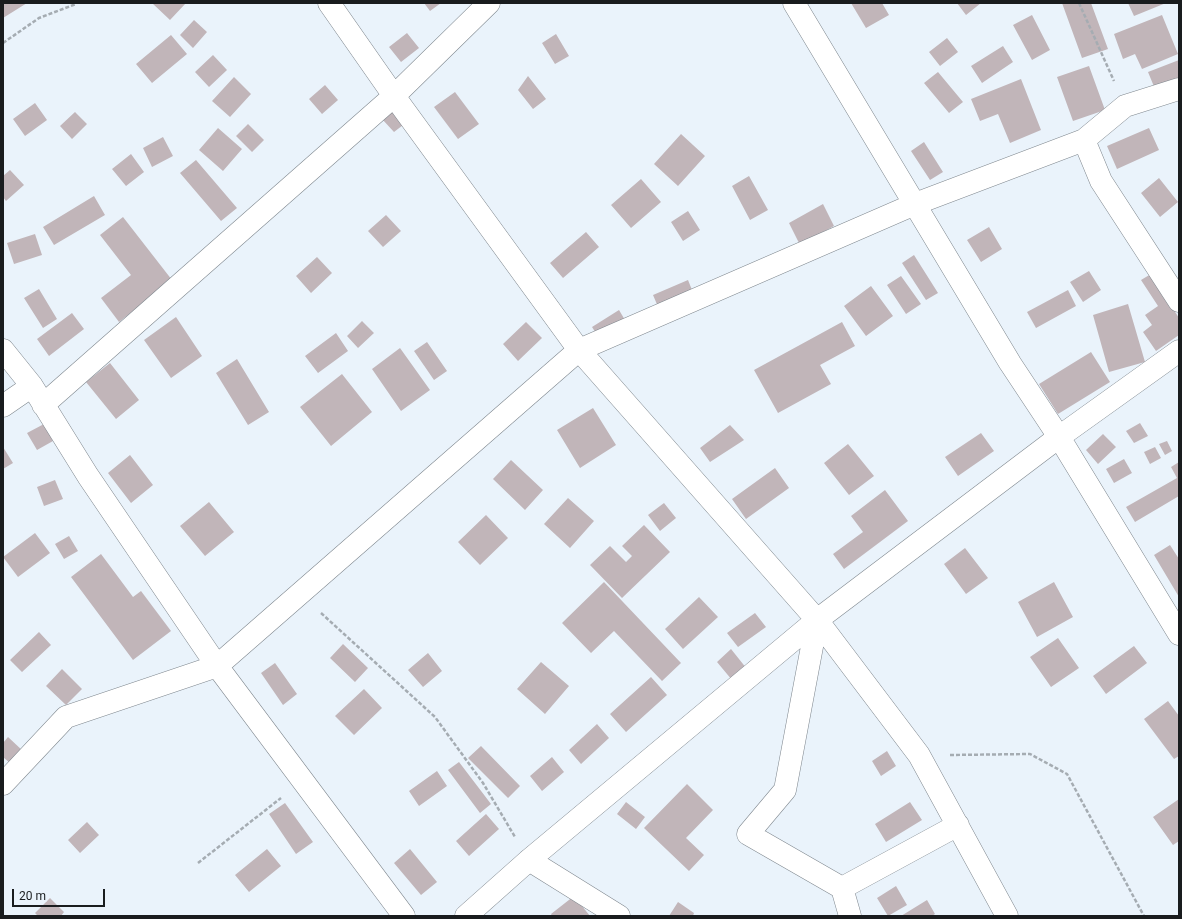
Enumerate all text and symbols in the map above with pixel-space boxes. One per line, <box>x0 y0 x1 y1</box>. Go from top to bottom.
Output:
scale bar <box>14 881 107 907</box>
text: 20 m <box>19 889 46 903</box>

